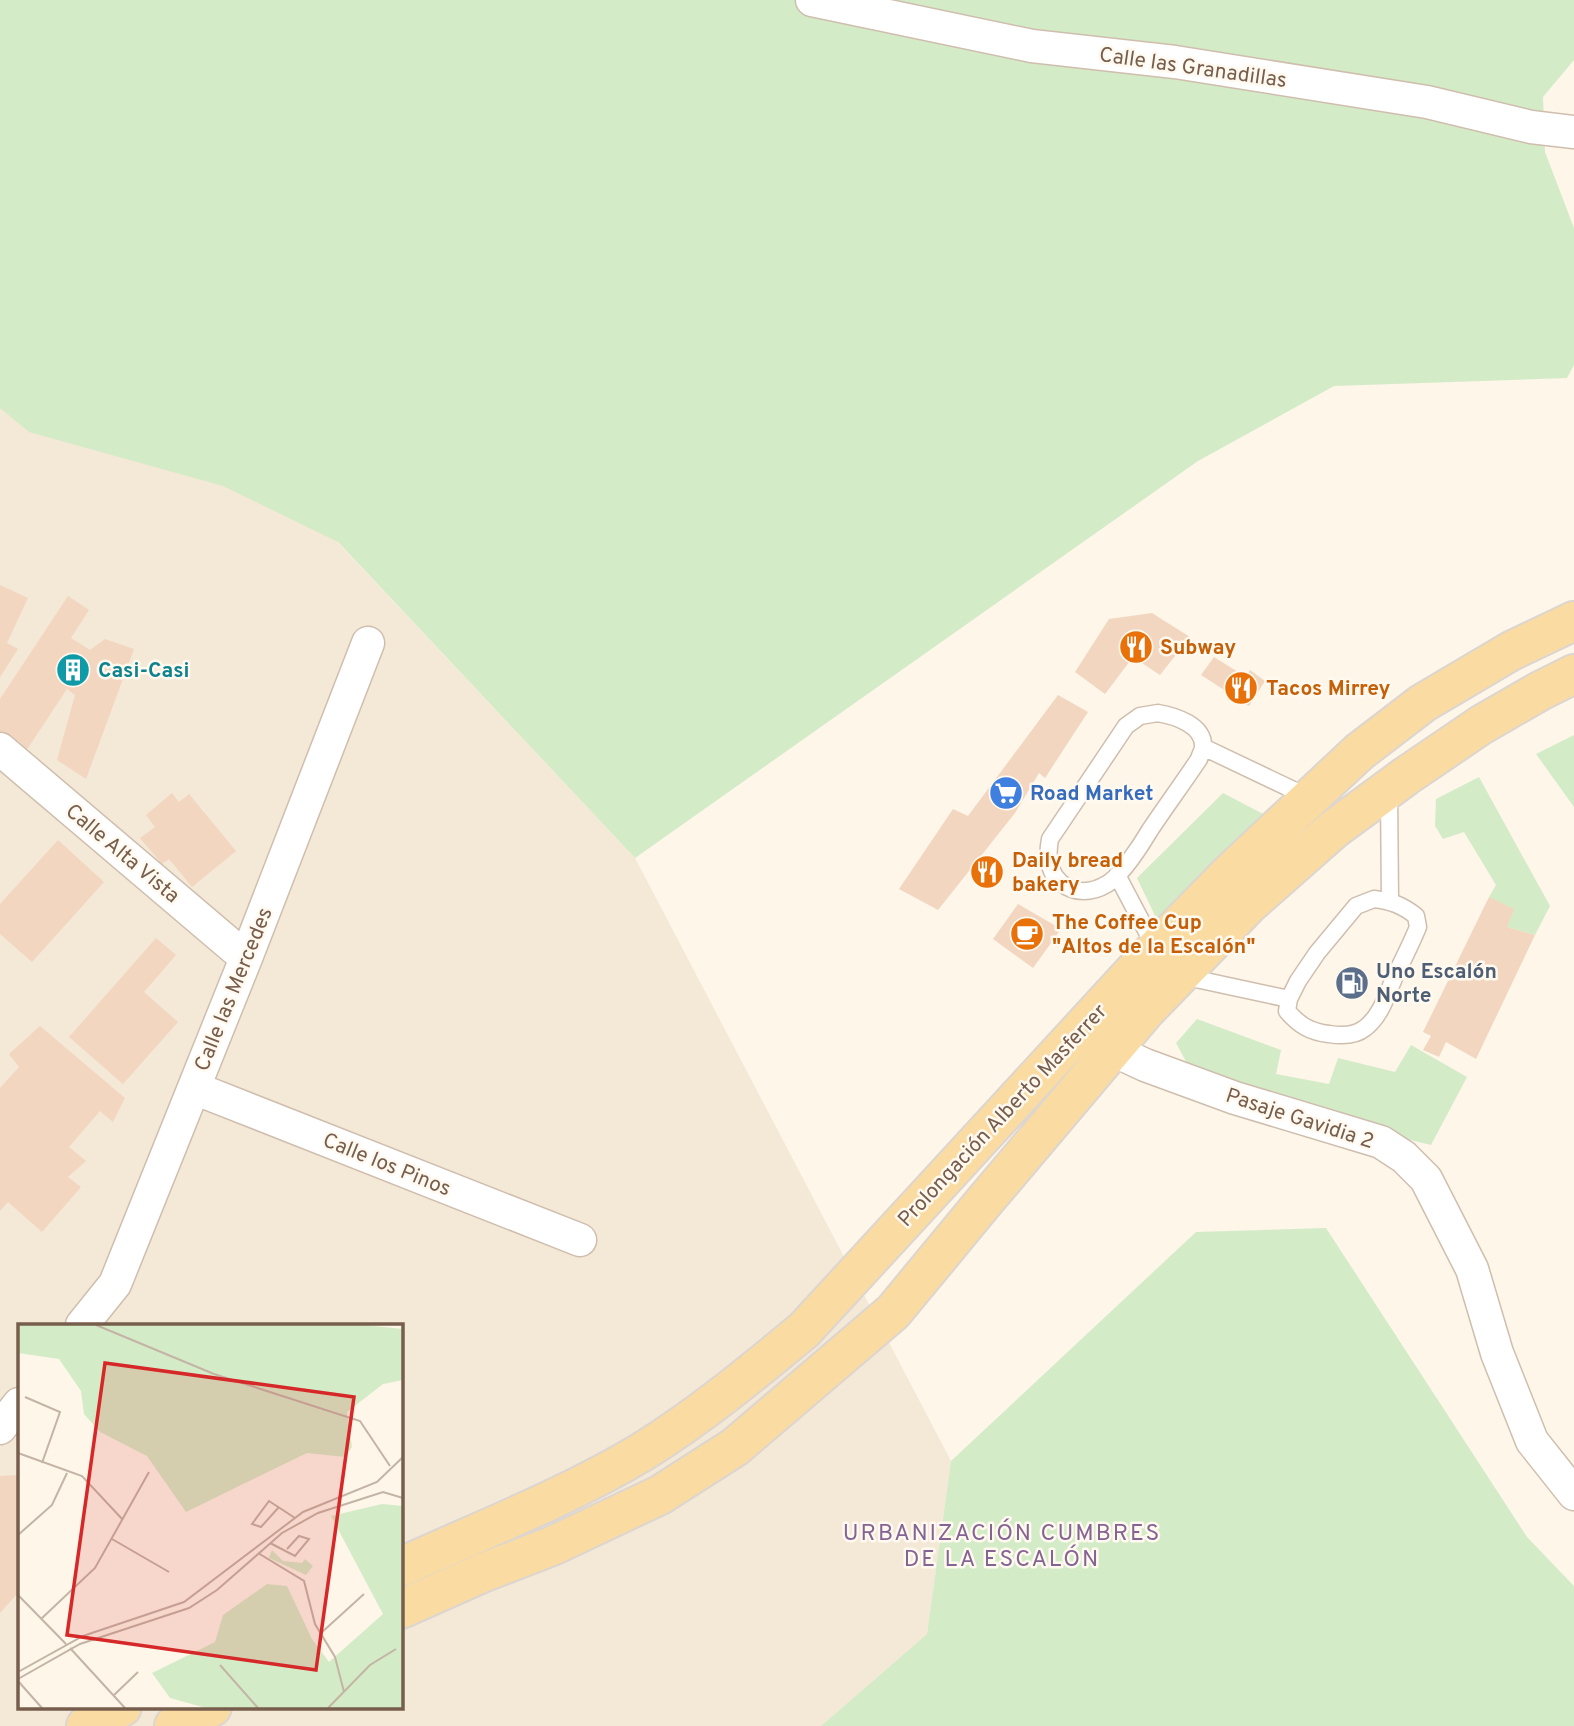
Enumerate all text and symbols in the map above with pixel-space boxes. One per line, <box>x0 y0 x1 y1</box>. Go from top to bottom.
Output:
street label: Calle las Granadillas <box>1097 42 1288 95</box>
restaurant icon: Subway <box>1117 628 1155 666</box>
place label: Subway <box>1160 635 1236 662</box>
building icon: Casi-Casi <box>54 651 92 689</box>
place label: Casi-Casi <box>98 658 190 685</box>
restaurant icon: Tacos Mirrey <box>1222 669 1260 707</box>
place label: Tacos Mirrey <box>1266 676 1391 703</box>
supermarket icon: Road Market <box>987 774 1025 812</box>
place label: Road Market <box>1030 781 1154 808</box>
street label: Calle Alta Vista <box>59 798 185 910</box>
place label: Daily bread bakery <box>1012 848 1123 899</box>
restaurant icon: Daily bread bakery <box>968 853 1006 891</box>
street label: Calle las Mercedes <box>189 904 280 1075</box>
place label: The Coffee Cup "Altos de la Escalón" <box>1052 910 1256 961</box>
cafe icon: The Coffee Cup "Altos de la Escalón" <box>1008 915 1046 953</box>
place label: Uno Escalón Norte <box>1376 959 1497 1010</box>
fuel station icon: Uno Escalón Norte <box>1333 964 1371 1002</box>
street label: Prolongación Alberto Masferrer <box>893 999 1114 1233</box>
street label: Pasaje Gavidia 2 <box>1222 1083 1377 1156</box>
street label: Calle los Pinos <box>318 1127 454 1203</box>
inset map <box>18 1324 402 1708</box>
district label: URBANIZACIÓN CUMBRES DE LA ESCALÓN <box>843 1518 1161 1575</box>

